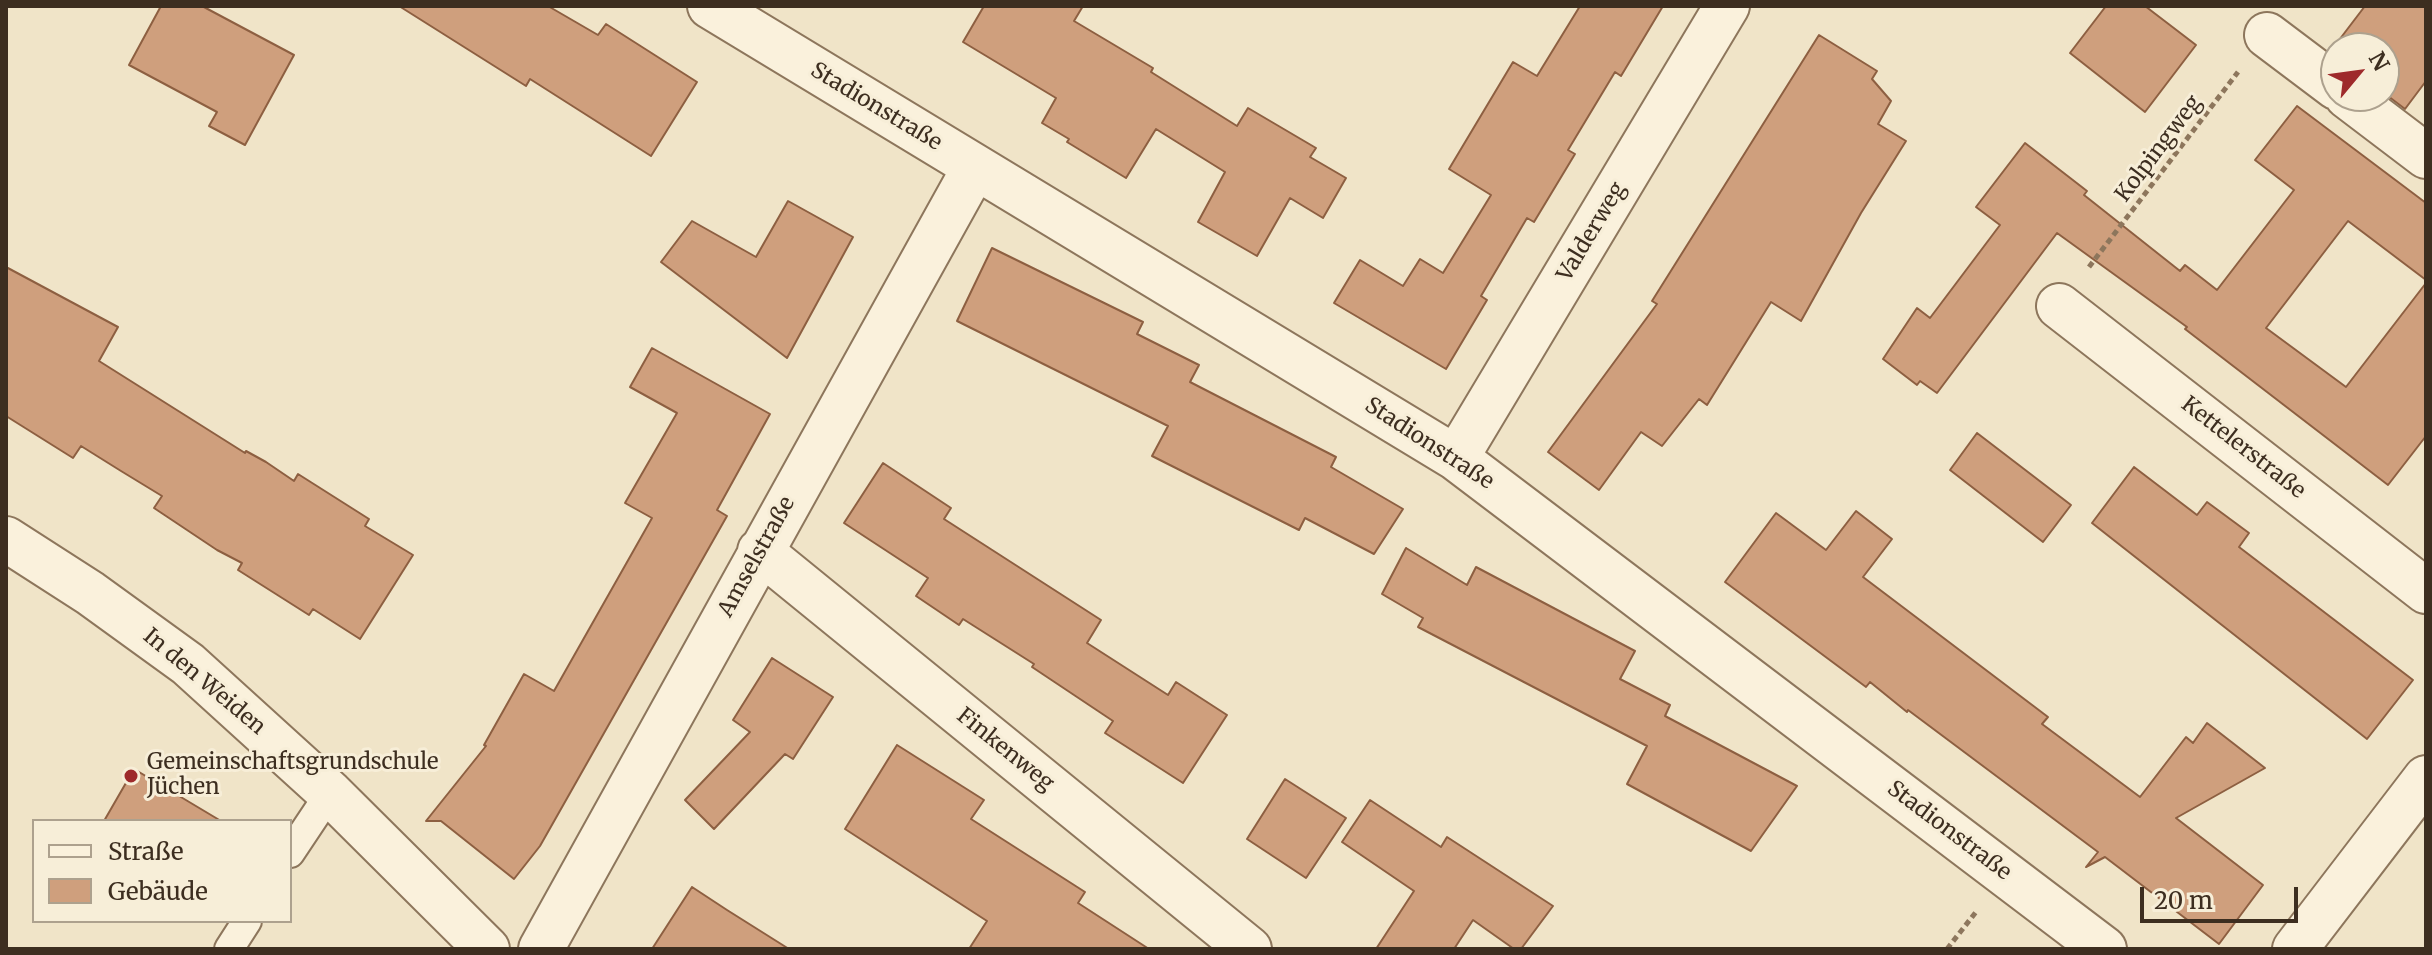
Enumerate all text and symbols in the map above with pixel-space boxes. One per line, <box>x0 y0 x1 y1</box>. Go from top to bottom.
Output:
north arrow <box>2320 32 2400 112</box>
text: N <box>2363 47 2396 76</box>
street label: Stadionstraße <box>806 57 946 157</box>
street label: Kolpingweg <box>2110 90 2208 208</box>
street label: Valderweg <box>1552 178 1632 286</box>
street label: Kettelerstraße <box>2176 391 2310 505</box>
street label: Stadionstraße <box>1360 393 1498 495</box>
street label: Amselstraße <box>713 492 801 622</box>
street label: In den Weiden <box>138 623 270 741</box>
street label: Finkenweg <box>951 703 1059 797</box>
place label: Gemeinschaftsgrundschule Jüchen <box>147 750 438 802</box>
marker: Gemeinschaftsgrundschule Jüchen <box>122 767 140 785</box>
street label: Stadionstraße <box>1882 776 2016 886</box>
legend <box>32 819 292 923</box>
text: Straße <box>108 836 183 867</box>
scale bar <box>2144 871 2302 921</box>
text: Gebäude <box>108 876 208 907</box>
text: 20 m <box>2154 885 2213 916</box>

